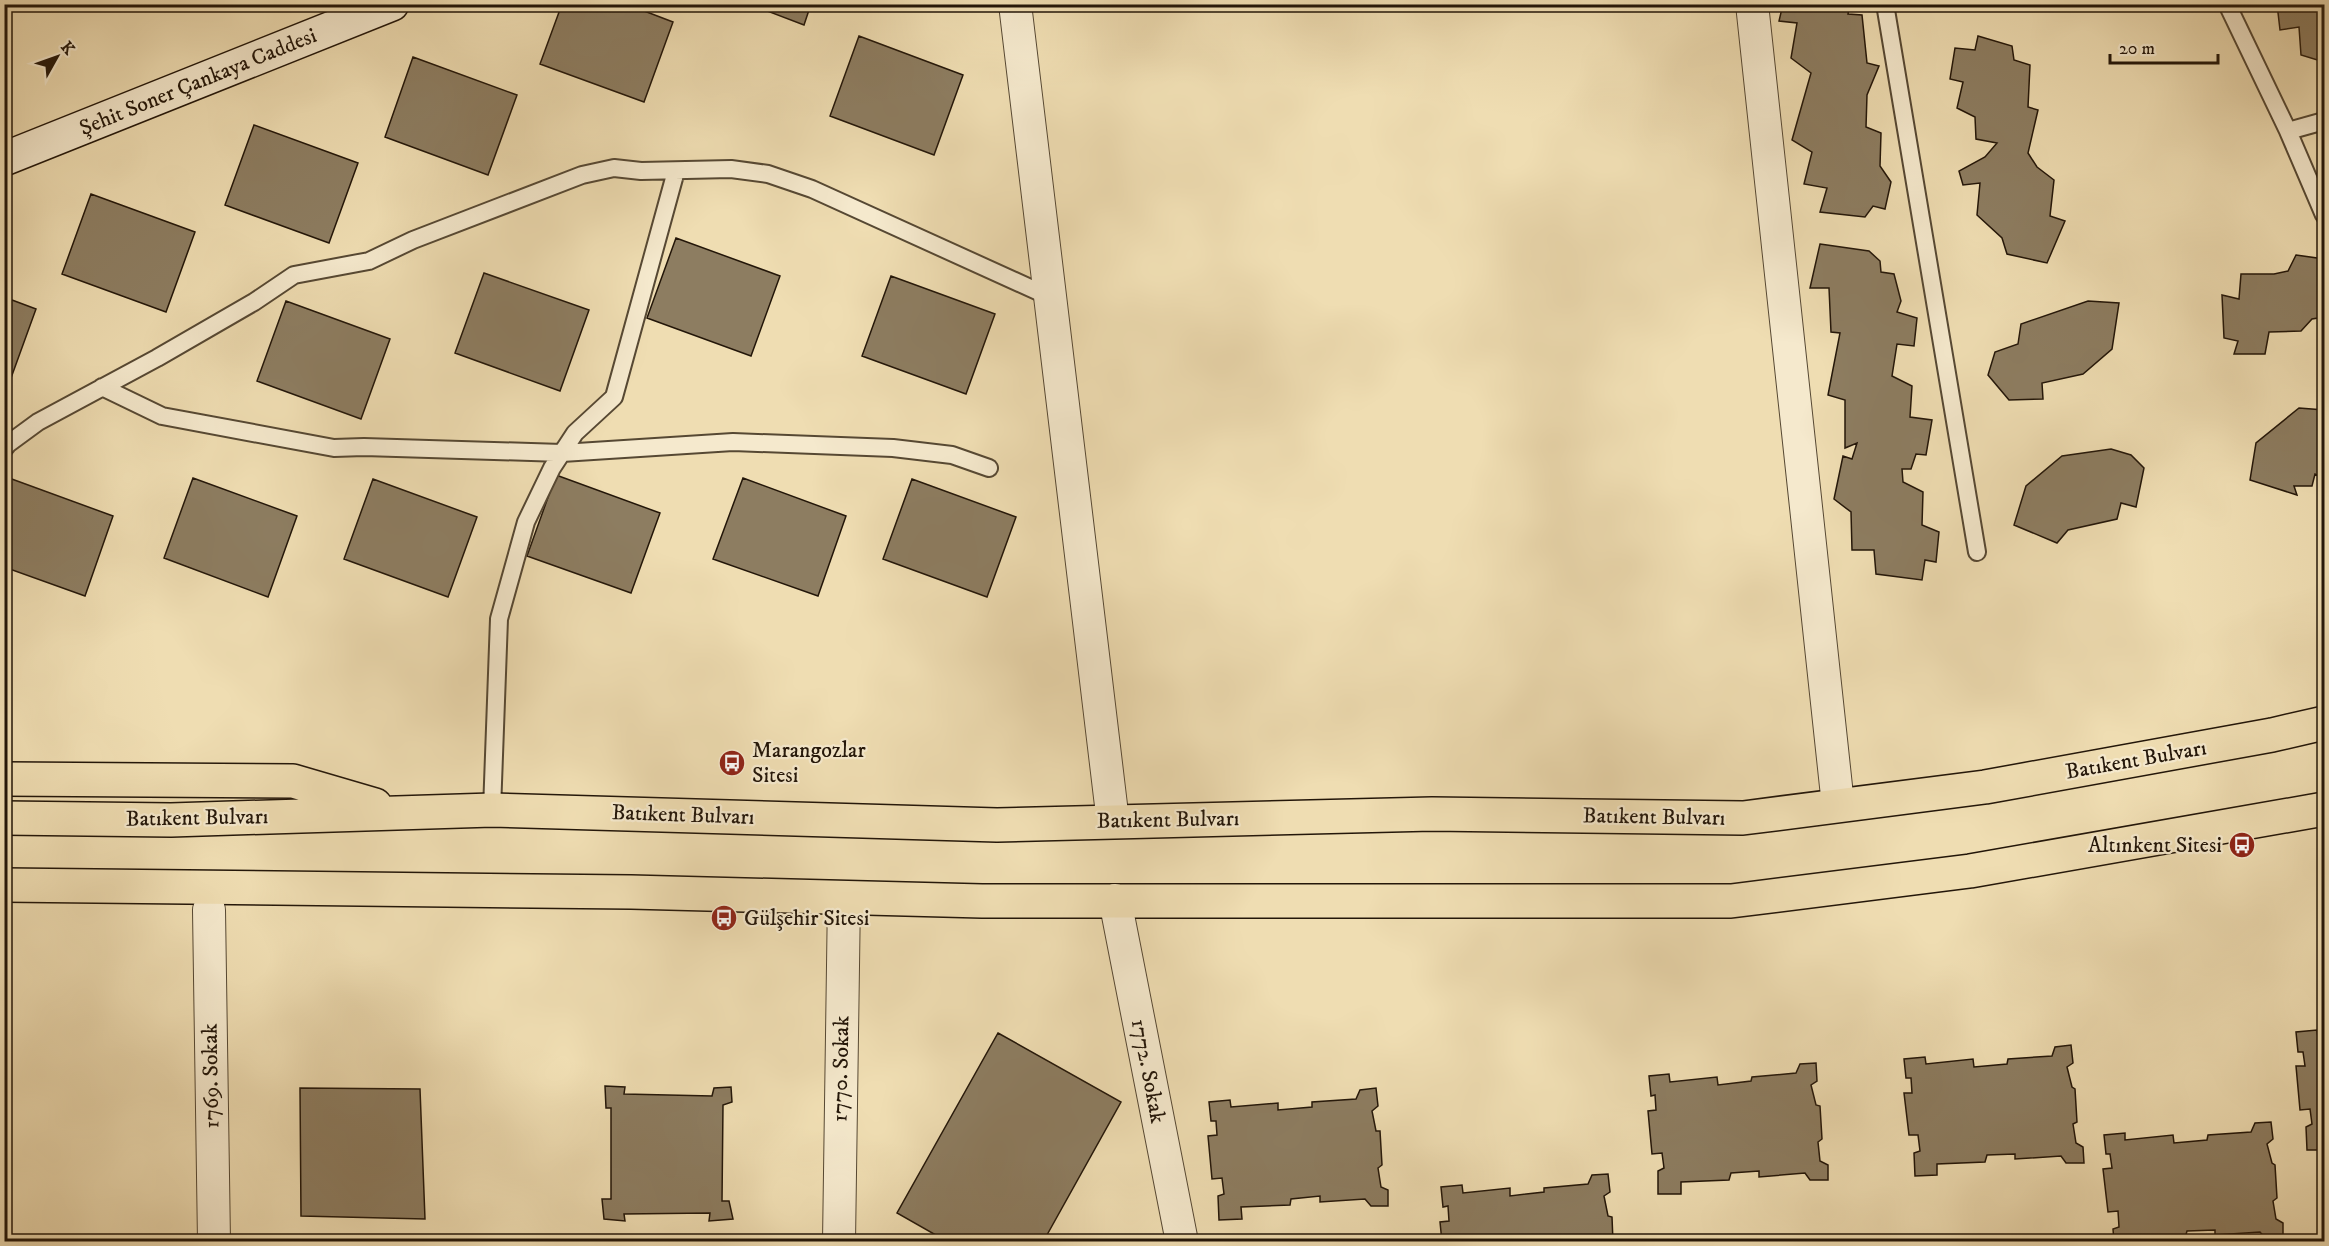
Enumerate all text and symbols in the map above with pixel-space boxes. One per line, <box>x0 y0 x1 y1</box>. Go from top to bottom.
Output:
street label: Şehit Soner Çankaya Caddesi <box>75 22 321 142</box>
north arrow <box>27 27 87 87</box>
scale bar <box>2110 27 2218 65</box>
text: K <box>56 37 79 59</box>
text: 20 m <box>2119 38 2155 60</box>
street label: Batıkent Bulvarı <box>2063 734 2209 786</box>
place label: Marangozlar Sitesi <box>752 737 866 789</box>
bus stop icon: Marangozlar Sitesi <box>717 748 747 778</box>
street label: Batıkent Bulvarı <box>611 799 755 831</box>
street label: Batıkent Bulvarı <box>1582 802 1726 832</box>
street label: Batıkent Bulvarı <box>125 803 269 833</box>
street label: Batıkent Bulvarı <box>1096 805 1240 835</box>
bus stop icon: Altınkent Sitesi <box>2227 830 2257 860</box>
place label: Altınkent Sitesi <box>2088 832 2222 859</box>
bus stop icon: Gülşehir Sitesi <box>709 903 739 933</box>
place label: Gülşehir Sitesi <box>744 905 869 932</box>
street label: 1770. Sokak <box>827 1016 855 1122</box>
street label: 1772. Sokak <box>1125 1017 1171 1126</box>
street label: 1769. Sokak <box>197 1023 225 1129</box>

